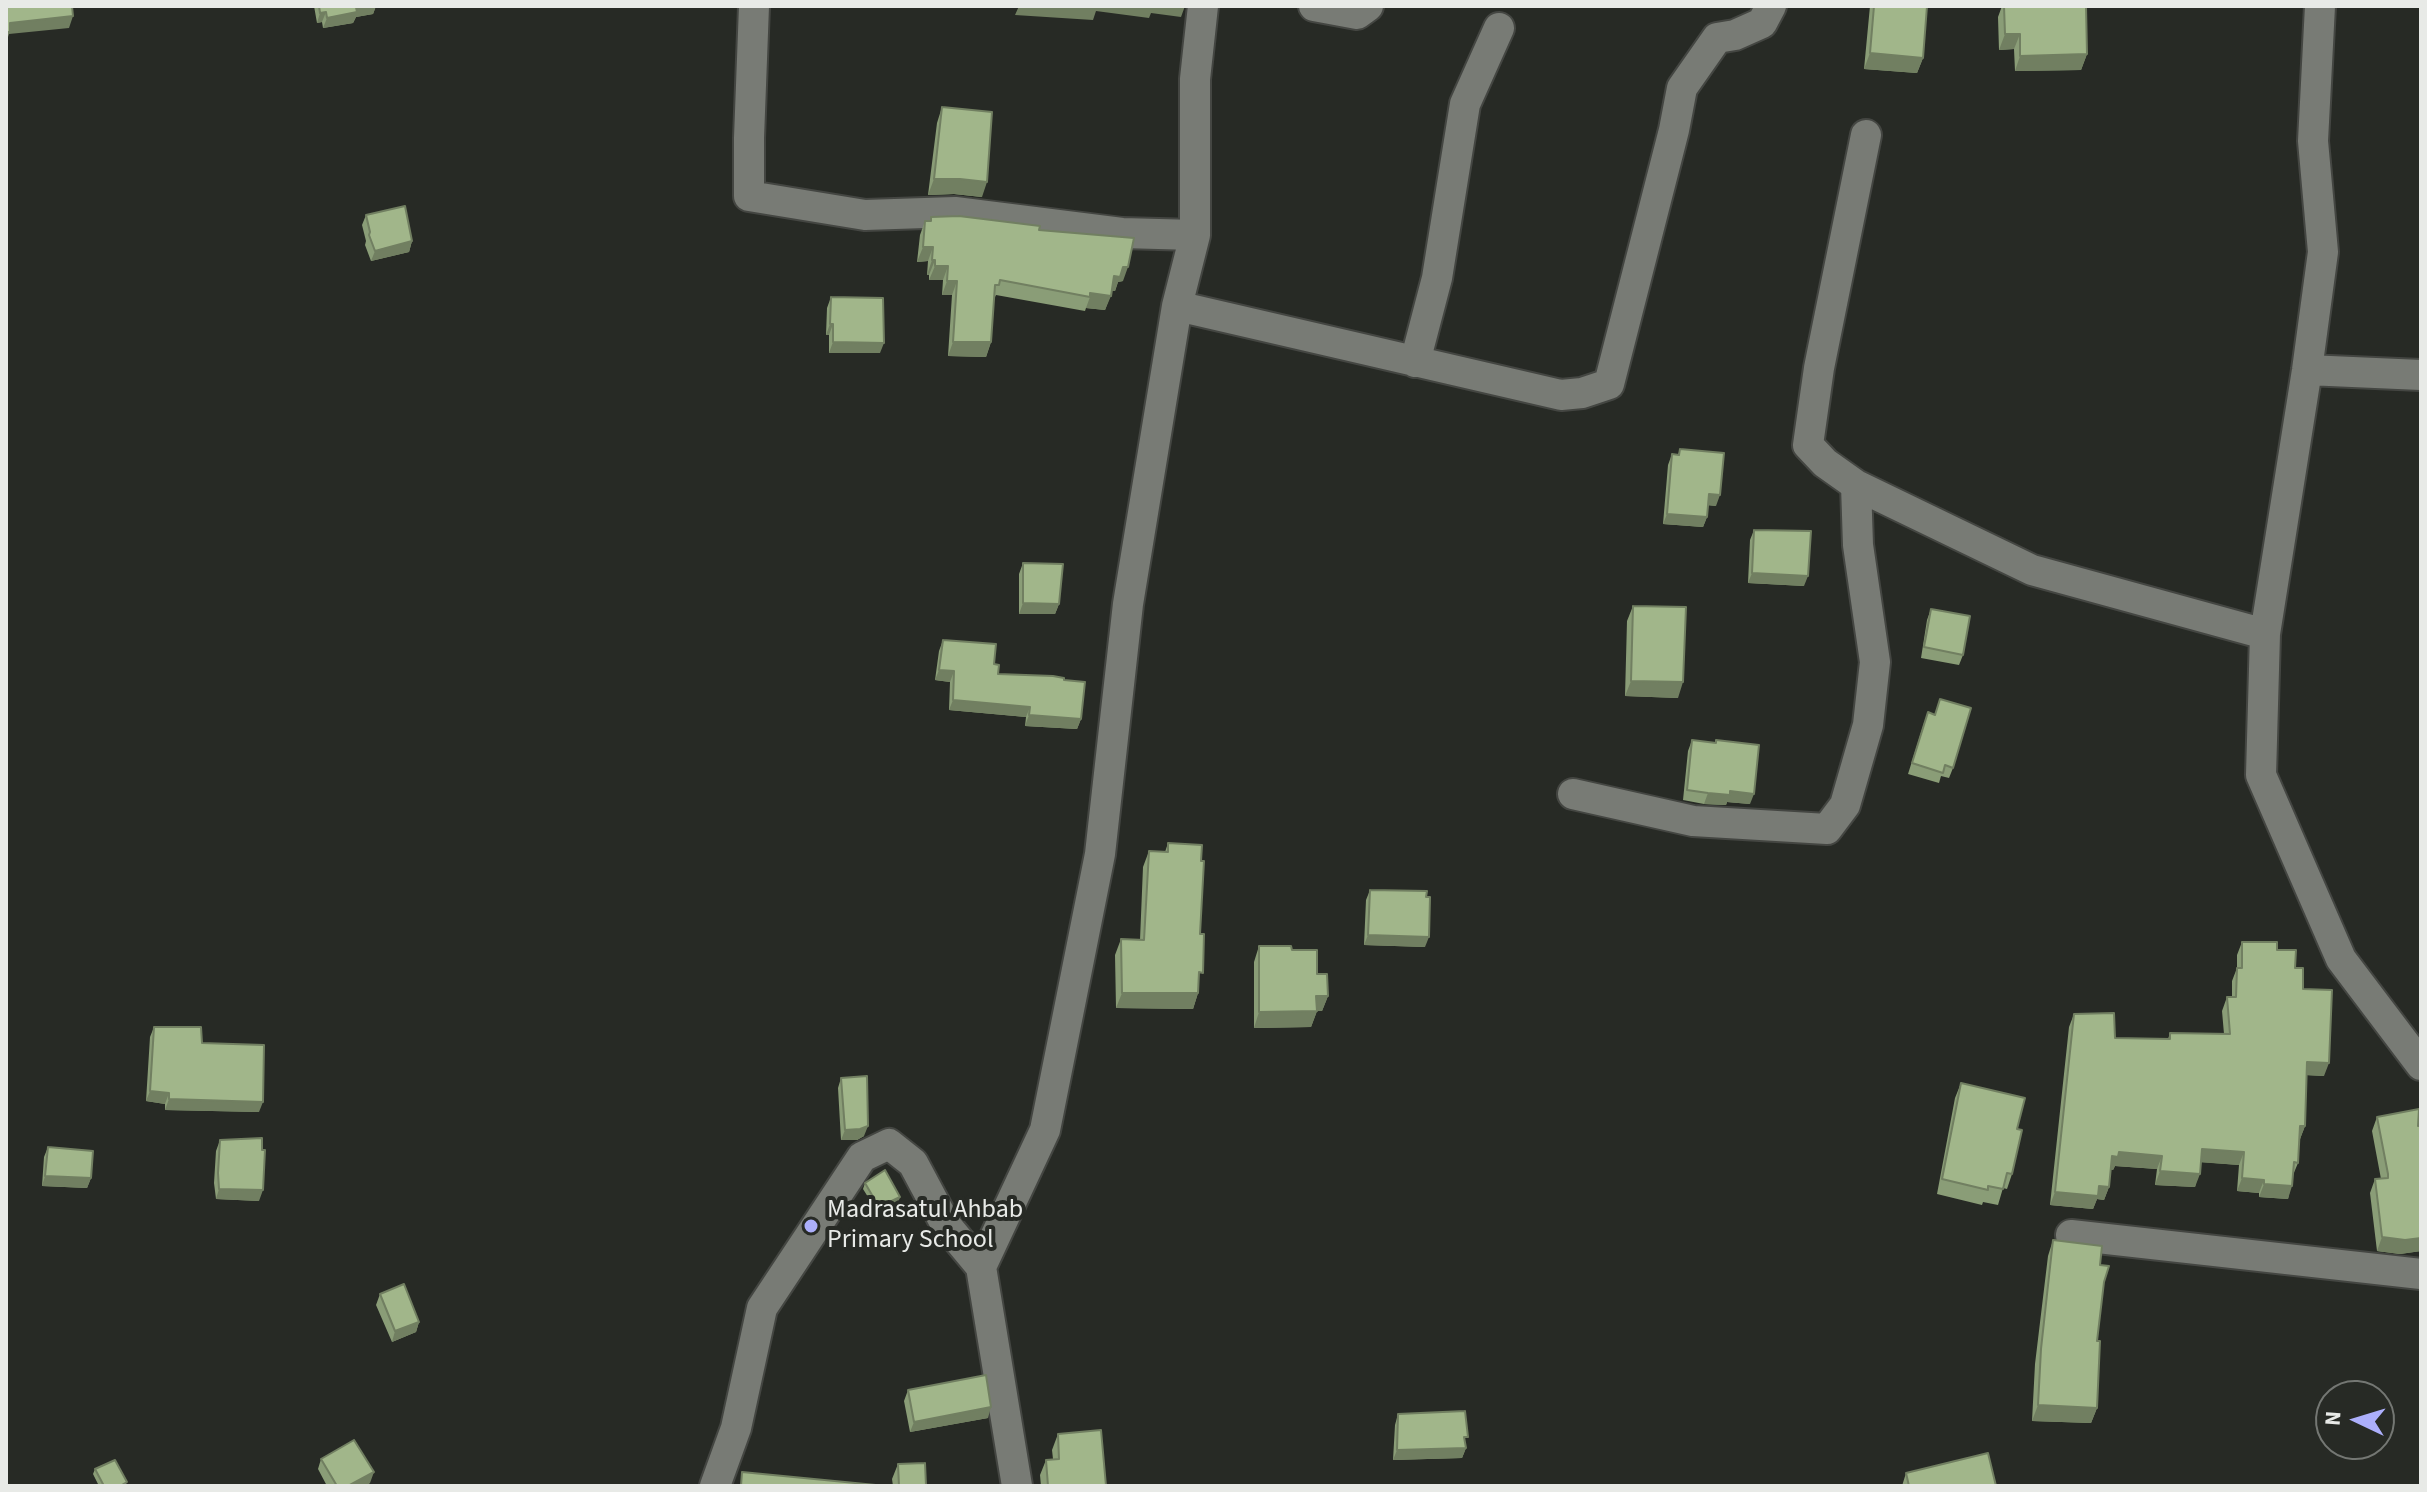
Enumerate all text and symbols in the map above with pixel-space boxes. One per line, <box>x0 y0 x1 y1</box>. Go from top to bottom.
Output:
place label: Madrasatul Ahbab Primary School <box>827 1195 1023 1256</box>
marker: Madrasatul Ahbab Primary School <box>802 1217 820 1235</box>
north arrow <box>2315 1380 2395 1460</box>
text: N <box>2317 1410 2350 1427</box>

